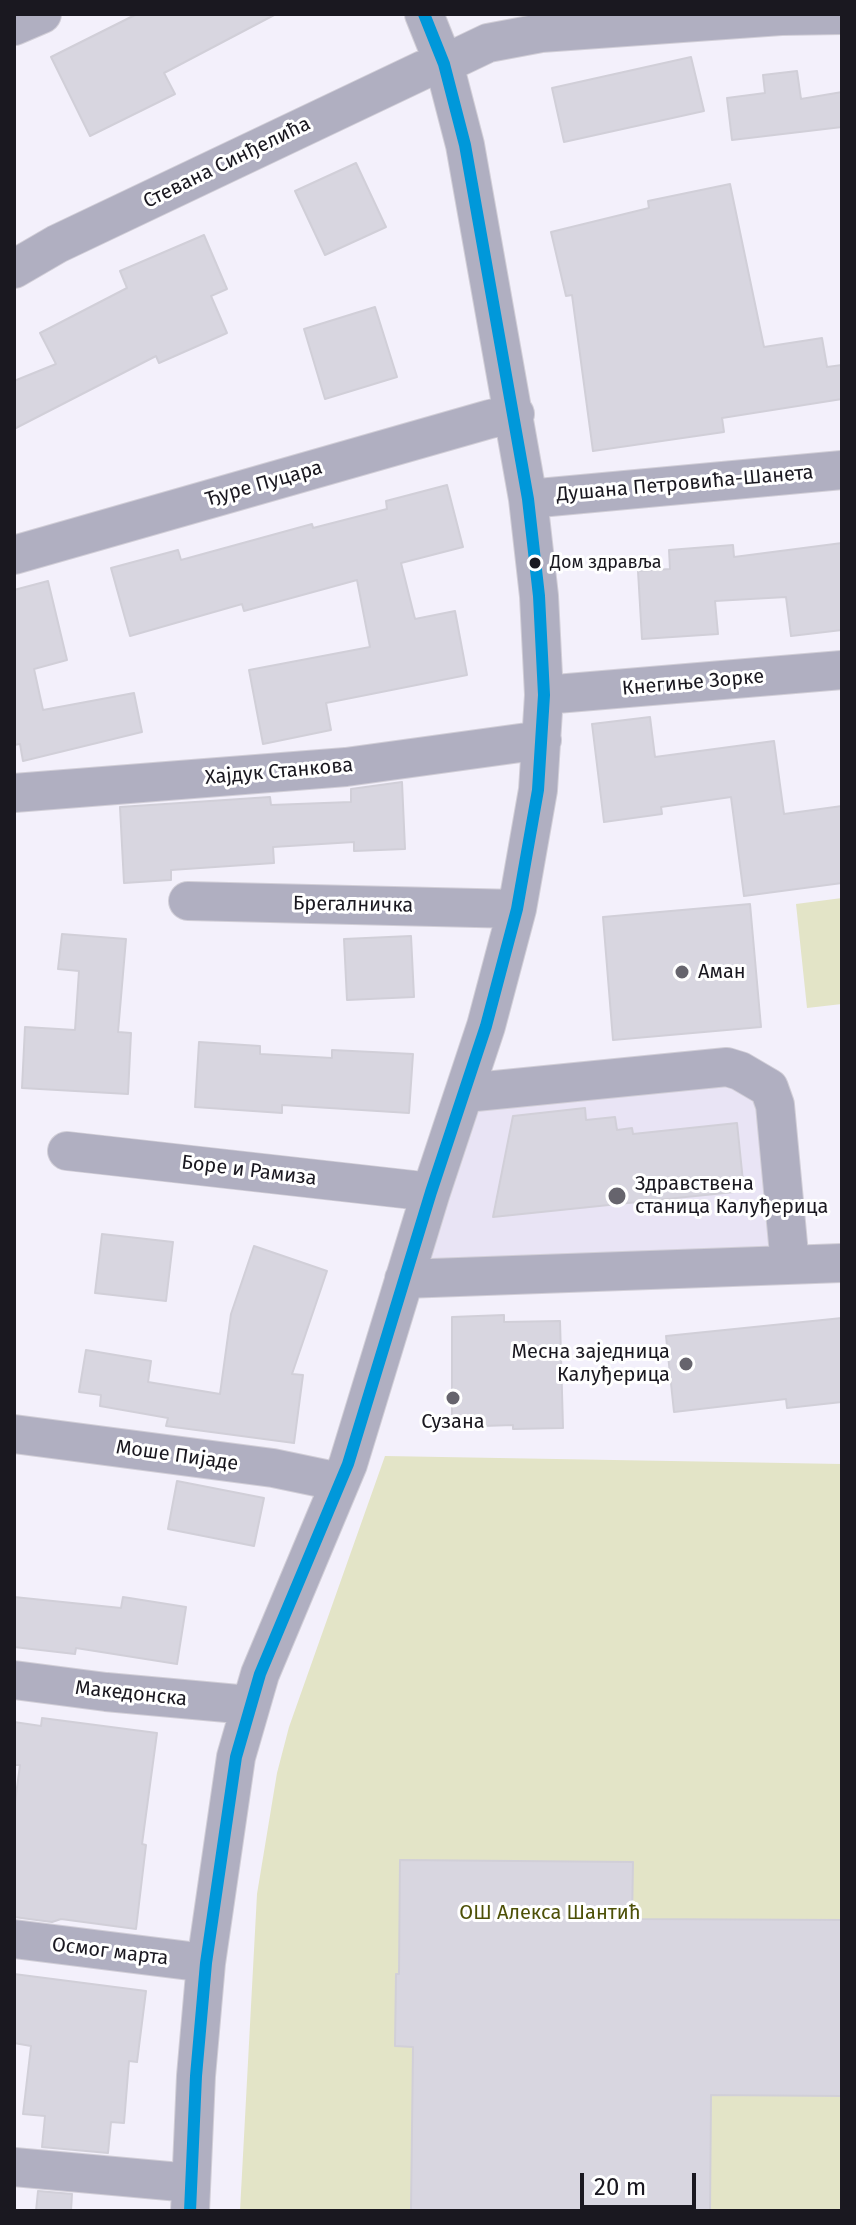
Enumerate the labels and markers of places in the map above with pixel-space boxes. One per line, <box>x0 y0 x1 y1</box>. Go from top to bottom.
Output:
place label: Дом здравља <box>550 552 662 574</box>
marker: Дом здравља <box>527 555 543 571</box>
place label: Аман <box>698 960 746 984</box>
marker: Аман <box>673 963 691 981</box>
place label: Здравствена станица Калуђерица <box>635 1172 828 1219</box>
marker: Здравствена станица Калуђерица <box>606 1185 628 1207</box>
place label: Месна заједница Калуђерица <box>512 1340 670 1387</box>
marker: Месна заједница Калуђерица <box>677 1355 695 1373</box>
marker: Сузана <box>444 1389 462 1407</box>
place label: Сузана <box>421 1410 485 1434</box>

